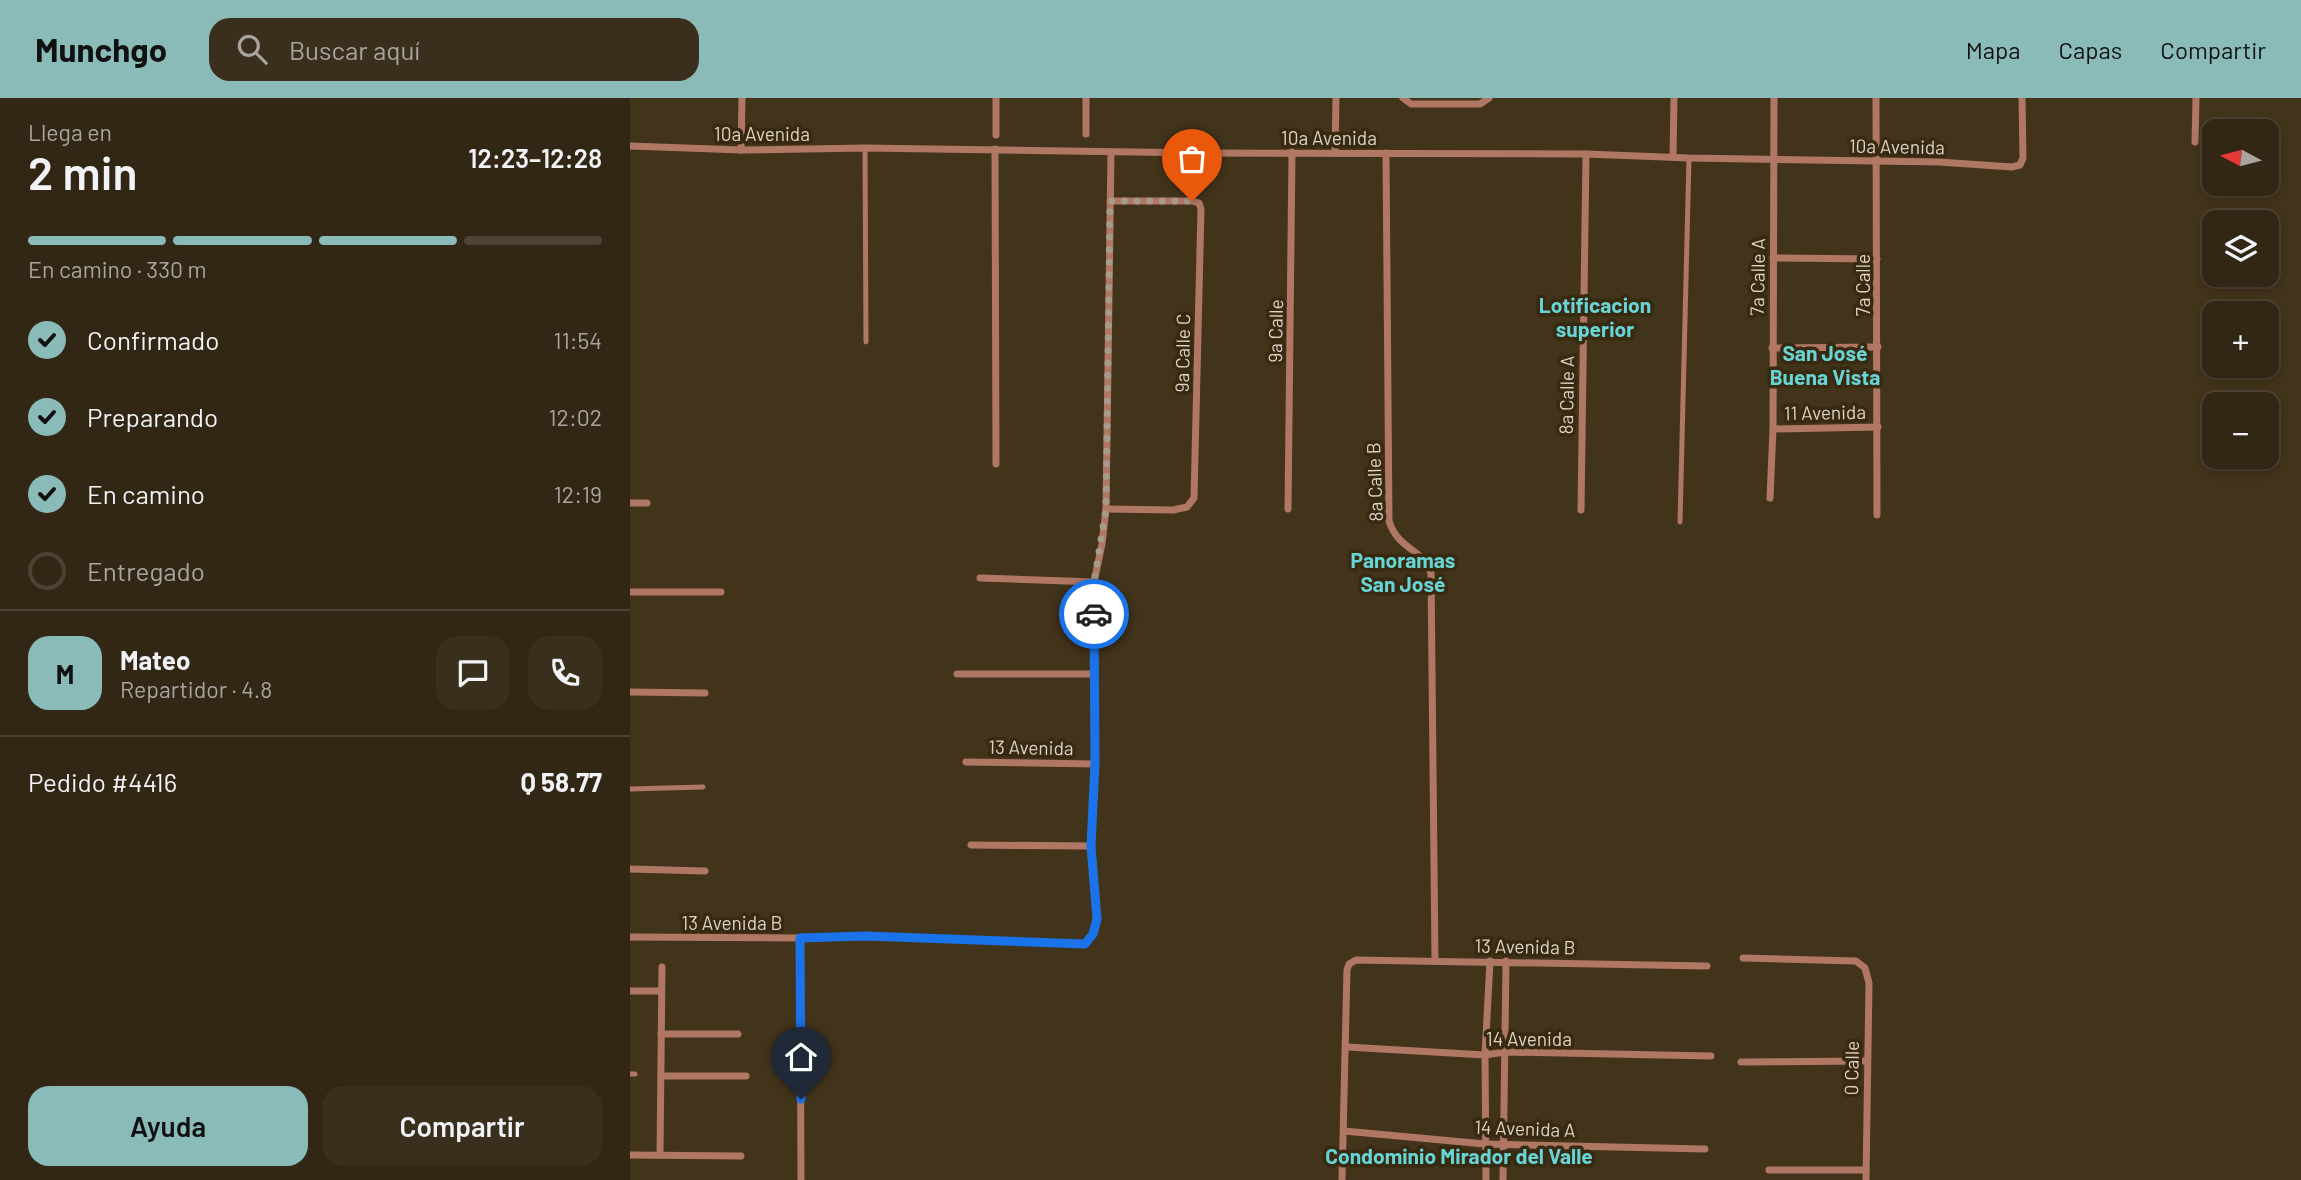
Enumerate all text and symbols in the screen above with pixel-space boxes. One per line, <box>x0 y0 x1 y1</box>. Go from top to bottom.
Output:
search box <box>209 18 699 81</box>
text: Munchgo <box>35 29 167 69</box>
icon: search <box>233 30 271 68</box>
text: Buscar aquí <box>289 34 420 65</box>
text: Mapa <box>1966 35 2021 64</box>
text: Capas <box>2059 35 2122 64</box>
text: Compartir <box>2160 35 2266 64</box>
text: Llega en <box>28 118 112 146</box>
north arrow <box>2202 119 2278 196</box>
map controls <box>2202 119 2279 469</box>
street label: 10a Avenida <box>714 122 810 145</box>
street label: 10a Avenida <box>1281 126 1377 149</box>
pin <box>1162 129 1222 201</box>
street label: 10a Avenida <box>1849 134 1945 158</box>
icon: bag <box>1173 140 1211 178</box>
text: 12:23–12:28 <box>468 142 602 173</box>
text: 2 min <box>28 144 137 199</box>
button: layers <box>2202 210 2279 287</box>
street label: 7a Calle A <box>1745 238 1769 316</box>
street label: 7a Calle <box>1851 254 1874 316</box>
text: En camino · 330 m <box>28 255 207 283</box>
district label: Lotificacion superior <box>1539 292 1651 341</box>
street label: 9a Calle <box>1263 299 1287 363</box>
button: + <box>2202 301 2279 378</box>
street label: 9a Calle C <box>1170 313 1194 393</box>
icon: check <box>28 321 66 359</box>
text: Confirmado <box>87 324 219 355</box>
text: 11:54 <box>554 326 602 354</box>
district label: San José Buena Vista <box>1770 340 1880 389</box>
street label: 8a Calle A <box>1554 355 1578 435</box>
button: − <box>2202 392 2279 469</box>
icon: check <box>28 398 66 436</box>
street label: 11 Avenida <box>1784 400 1866 424</box>
text: Preparando <box>87 401 218 432</box>
text: 12:02 <box>549 403 602 431</box>
street label: 8a Calle B <box>1361 442 1387 522</box>
icon: check <box>28 475 66 513</box>
text: En camino <box>87 478 205 509</box>
text: 12:19 <box>554 480 602 508</box>
district label: Panoramas San José <box>1351 547 1455 596</box>
text: Entregado <box>87 555 205 586</box>
courier <box>1059 579 1129 649</box>
icon: car <box>1075 595 1113 633</box>
button: chat <box>436 636 510 710</box>
button: phone <box>528 636 602 710</box>
text: Mateo <box>120 644 190 675</box>
text: M <box>56 658 74 689</box>
text: Repartidor · 4.8 <box>120 675 272 703</box>
street label: 13 Avenida <box>988 735 1074 759</box>
text: Pedido #4416 <box>28 766 177 797</box>
text: Q 58.77 <box>520 766 602 797</box>
street label: 13 Avenida B <box>682 911 782 934</box>
street label: 13 Avenida B <box>1474 934 1576 958</box>
pin <box>771 1027 831 1099</box>
street label: 14 Avenida <box>1486 1027 1572 1050</box>
icon: home <box>782 1038 820 1076</box>
street label: 0 Calle <box>1839 1041 1863 1095</box>
button: Ayuda <box>28 1086 308 1166</box>
button: Compartir <box>322 1086 602 1166</box>
street label: 14 Avenida A <box>1474 1115 1576 1141</box>
district label: Condominio Mirador del Valle <box>1325 1143 1593 1168</box>

